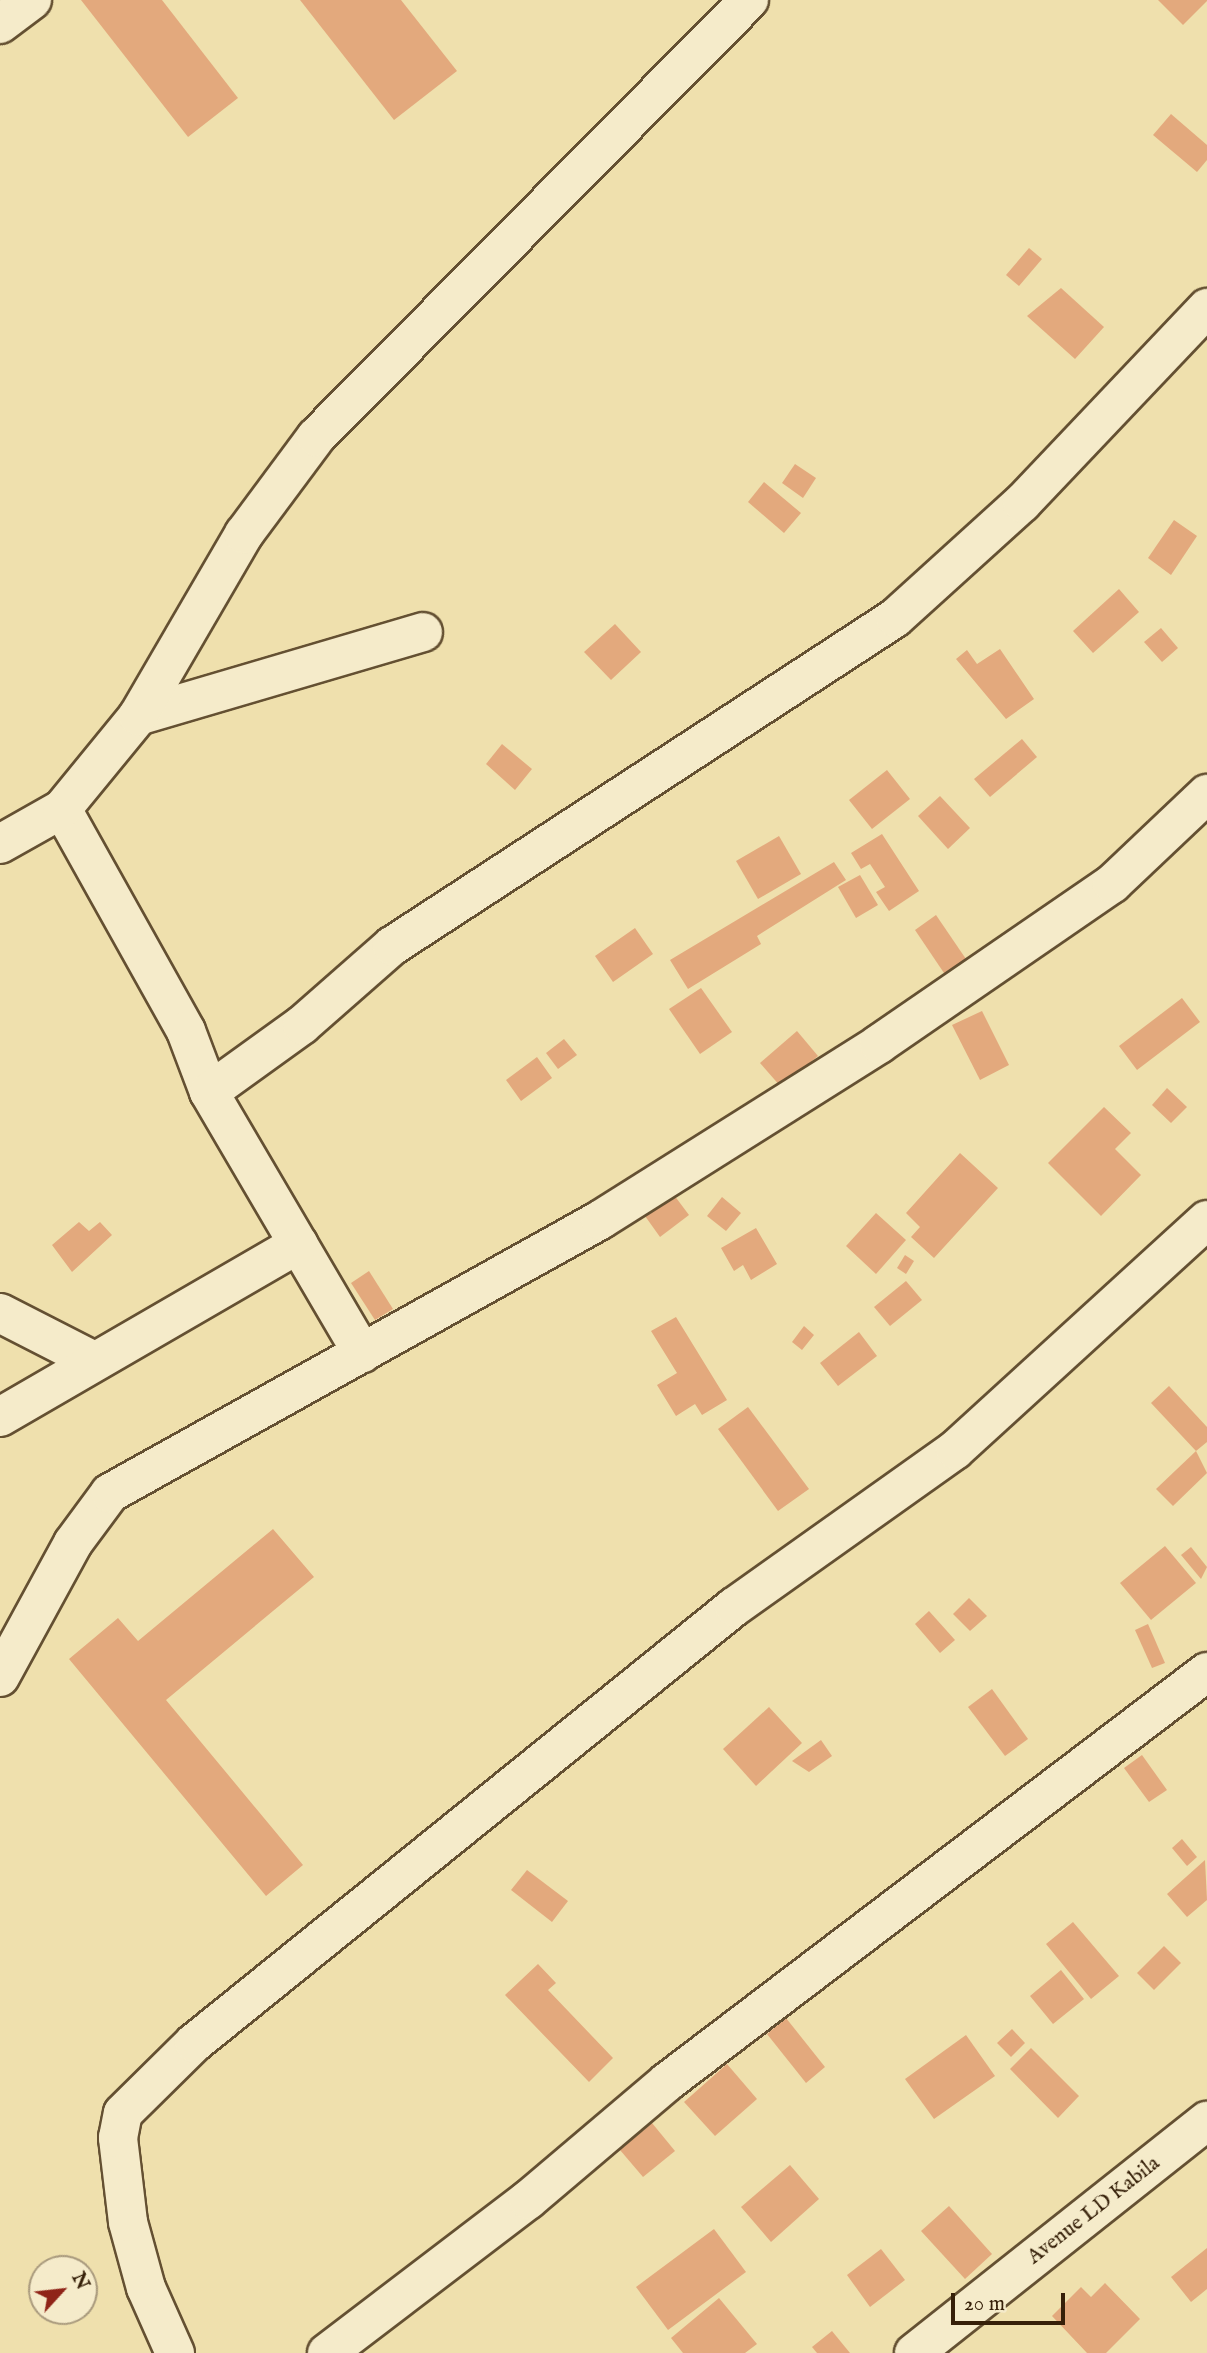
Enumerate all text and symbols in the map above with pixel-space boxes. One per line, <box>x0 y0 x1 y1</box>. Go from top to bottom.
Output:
street label: Avenue LD Kabila <box>1023 2152 1165 2270</box>
north arrow <box>28 2255 98 2325</box>
text: N <box>65 2269 94 2294</box>
scale bar <box>955 2280 1069 2324</box>
text: 20 m <box>964 2291 1005 2318</box>

